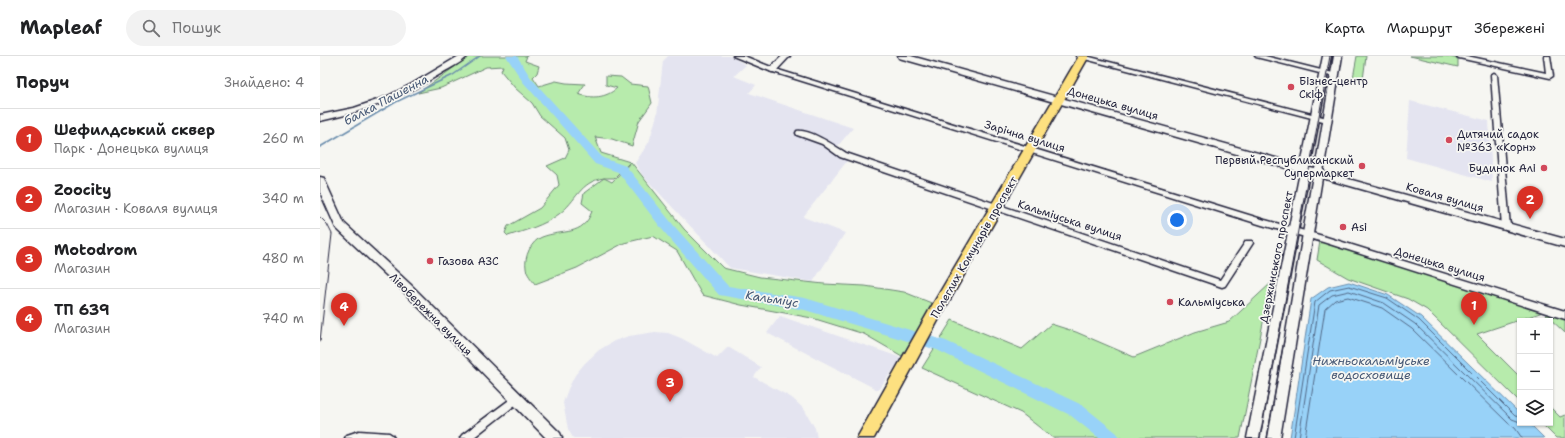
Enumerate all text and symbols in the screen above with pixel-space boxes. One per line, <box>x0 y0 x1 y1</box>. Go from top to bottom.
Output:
search box <box>126 10 406 46</box>
text: Mapleaf <box>20 15 102 40</box>
icon: search <box>140 17 162 39</box>
text: Пошук <box>172 18 221 38</box>
text: Карта <box>1325 19 1365 37</box>
text: Маршрут <box>1387 19 1452 37</box>
text: Збережені <box>1474 19 1545 37</box>
text: Поруч <box>16 71 69 93</box>
water label: балка Пашенна <box>341 71 431 129</box>
text: Знайдено: 4 <box>224 74 304 91</box>
place label: Бізнес-центр Скіф <box>1299 74 1368 102</box>
marker: Бізнес-центр Скіф <box>1286 82 1296 92</box>
street label: Донецька вулиця <box>1066 83 1160 124</box>
street label: Зарічна вулиця <box>983 117 1067 156</box>
text: Шефилдський сквер <box>54 120 215 140</box>
place label: Дитячий садок №363 «Корн» <box>1457 127 1539 155</box>
text: 1 <box>26 130 32 147</box>
text: 260 m <box>262 130 304 147</box>
marker: Дитячий садок №363 «Корн» <box>1444 135 1454 145</box>
text: Парк · Донецька вулиця <box>54 140 209 157</box>
place label: Первый Республиканский Супермаркет <box>1215 153 1354 181</box>
marker: Первый Республиканский Супермаркет <box>1357 161 1367 171</box>
place label: Будинок Алі <box>1469 161 1536 176</box>
marker: Будинок Алі <box>1539 163 1549 173</box>
street label: Полеглих Комунарів проспект <box>928 173 1021 321</box>
street label: Коваля вулиця <box>1404 179 1485 216</box>
text: Zoocity <box>54 180 111 200</box>
pin: 2 <box>1517 186 1543 219</box>
street label: Дзержинського проспект <box>1256 189 1297 324</box>
text: 2 <box>24 190 34 207</box>
text: 340 m <box>262 190 304 207</box>
street label: Кальміуська вулиця <box>1016 197 1124 244</box>
text: Магазин · Коваля вулиця <box>54 200 218 217</box>
your location <box>1167 210 1187 230</box>
place label: Asi <box>1351 220 1367 235</box>
marker: Asi <box>1338 222 1348 232</box>
text: Motodrom <box>54 240 137 260</box>
street label: Донецька вулиця <box>1393 244 1487 285</box>
text: 3 <box>24 250 34 267</box>
text: 480 m <box>262 250 304 267</box>
place label: Газова АЗС <box>438 254 499 269</box>
marker: Газова АЗС <box>425 256 435 266</box>
text: Магазин <box>54 260 110 277</box>
street label: Лівобережна вулиця <box>386 270 475 359</box>
water label: Кальміус <box>744 287 800 311</box>
pin: 1 <box>1461 292 1487 325</box>
pin: 4 <box>331 293 357 326</box>
place label: Кальміуська <box>1178 295 1245 310</box>
marker: Кальміуська <box>1165 297 1175 307</box>
text: ТП 639 <box>54 300 109 320</box>
text: 4 <box>24 310 34 327</box>
text: 740 m <box>262 310 304 327</box>
map controls <box>1517 318 1553 426</box>
button: + <box>1517 318 1553 354</box>
text: Магазин <box>54 320 110 337</box>
water label: Нижньокальміуське водосховище <box>1312 353 1430 383</box>
button: − <box>1517 354 1553 390</box>
pin: 3 <box>657 369 683 402</box>
button: layers <box>1517 390 1553 426</box>

